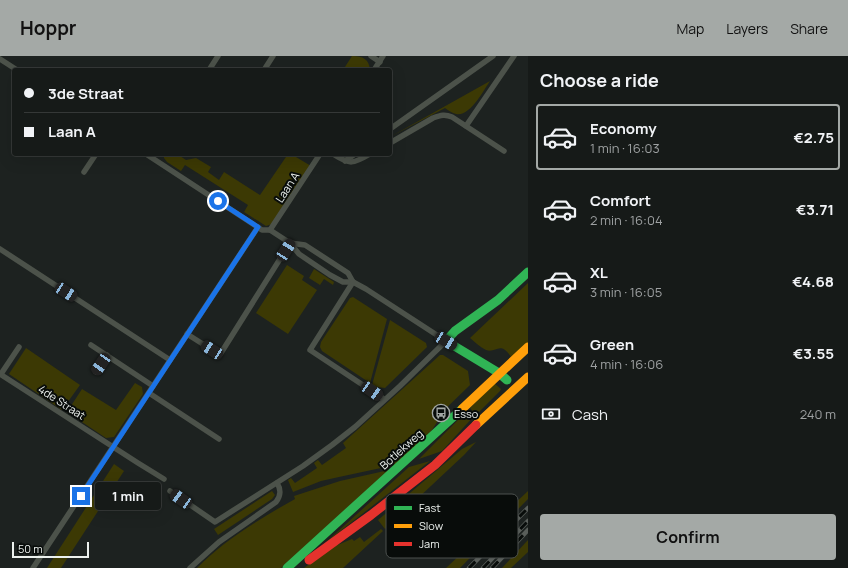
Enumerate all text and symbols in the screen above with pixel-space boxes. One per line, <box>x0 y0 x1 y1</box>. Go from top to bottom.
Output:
text: Hoppr <box>20 15 76 41</box>
text: Map <box>676 19 704 38</box>
text: Layers <box>726 19 768 38</box>
text: Share <box>790 19 828 38</box>
text: Choose a ride <box>540 68 659 92</box>
text: 3de Straat <box>48 83 124 104</box>
text: Economy <box>590 118 657 139</box>
icon: car <box>542 119 578 155</box>
text: Laan A <box>48 121 96 142</box>
text: €2.75 <box>793 127 834 148</box>
text: 1 min · 16:03 <box>590 139 660 157</box>
street label: Laan A <box>272 169 302 205</box>
text: Comfort <box>590 190 651 211</box>
icon: car <box>542 191 578 227</box>
route start <box>209 192 227 210</box>
text: €3.71 <box>796 199 834 220</box>
text: 2 min · 16:04 <box>590 211 663 229</box>
car <box>274 237 298 263</box>
text: XL <box>590 262 608 283</box>
icon: car <box>542 263 578 299</box>
text: €4.68 <box>792 271 834 292</box>
car <box>53 280 79 304</box>
text: 3 min · 16:05 <box>590 283 662 301</box>
car <box>433 330 459 352</box>
text: Green <box>590 334 634 355</box>
icon: car <box>542 335 578 371</box>
car <box>199 338 225 362</box>
text: €3.55 <box>793 343 834 364</box>
car <box>89 351 113 377</box>
text: 4 min · 16:06 <box>590 355 663 373</box>
car <box>359 379 385 403</box>
street label: 4de Straat <box>36 381 88 423</box>
bus stop icon: Esso <box>431 403 451 423</box>
icon: cash <box>540 403 562 425</box>
text: Cash <box>572 404 608 425</box>
text: 240 m <box>800 405 836 423</box>
place label: Esso <box>454 406 479 421</box>
street label: Botlekweg <box>376 426 426 472</box>
callout: 1 min <box>95 482 161 510</box>
route end <box>72 487 90 505</box>
text: 1 min <box>112 487 144 505</box>
car <box>168 487 194 511</box>
legend <box>386 494 518 558</box>
text: Fast <box>419 500 441 515</box>
button: Confirm <box>540 514 836 560</box>
text: Slow <box>419 518 444 533</box>
text: Jam <box>419 536 440 551</box>
scale bar <box>12 540 89 559</box>
text: 50 m <box>18 541 43 556</box>

